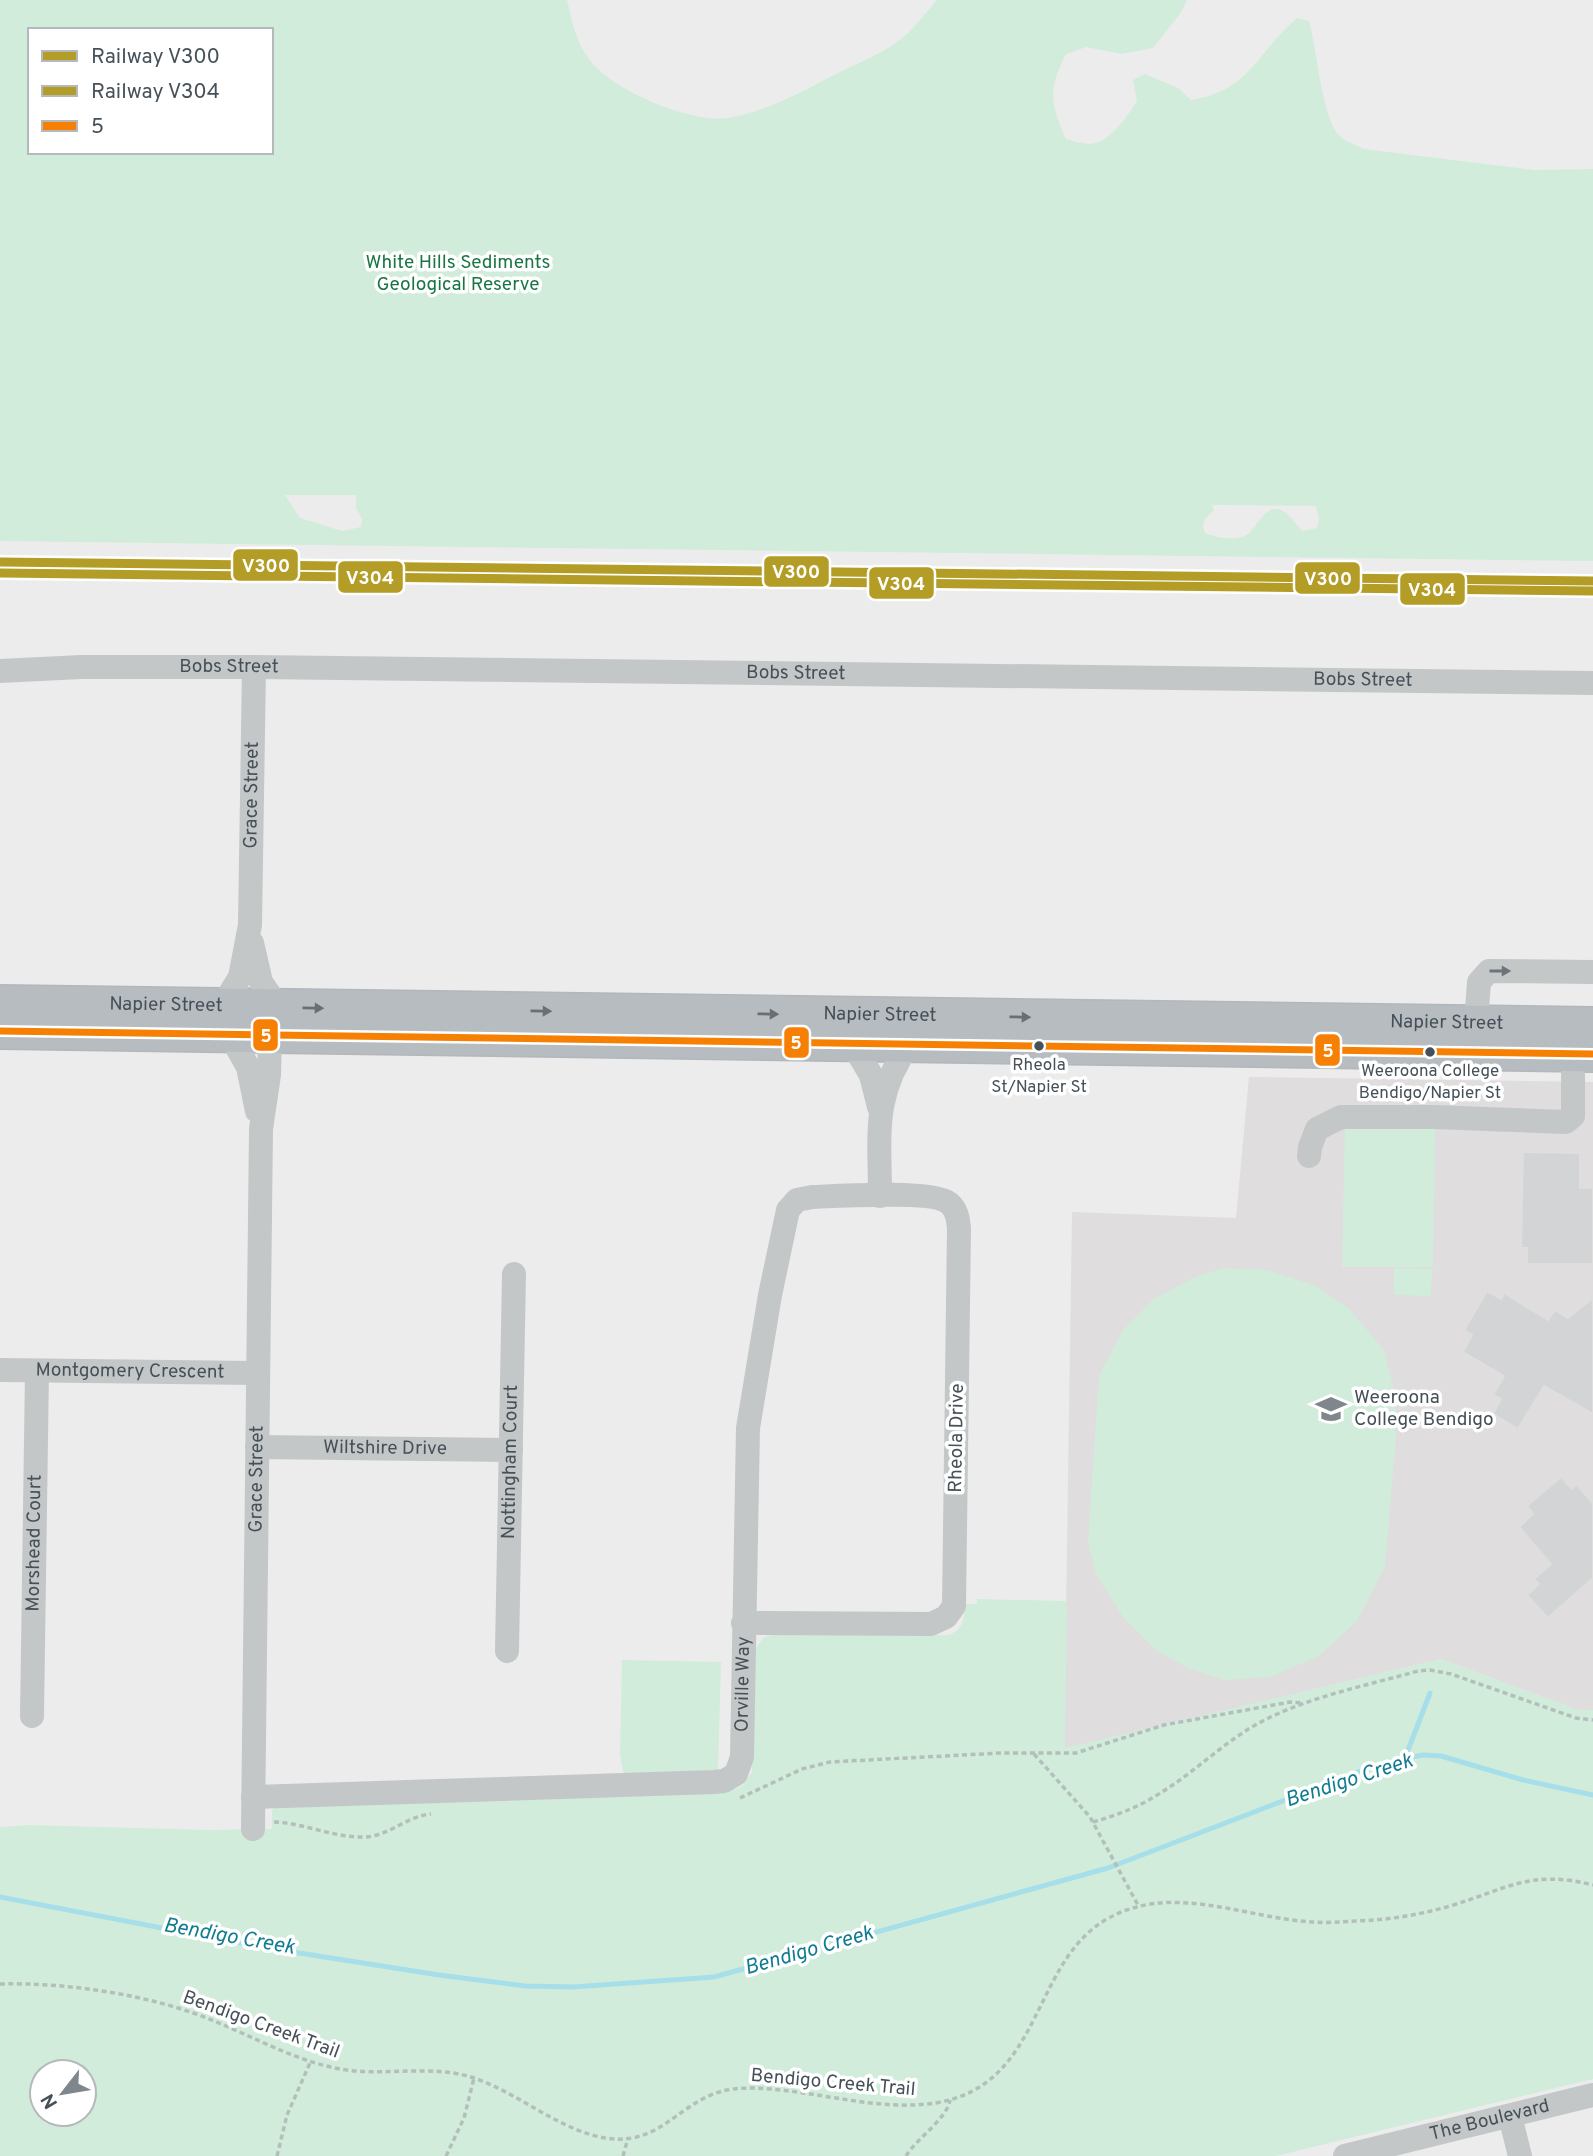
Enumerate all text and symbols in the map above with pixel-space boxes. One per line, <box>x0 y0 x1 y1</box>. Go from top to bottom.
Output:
legend <box>28 28 273 154</box>
text: Railway V300 <box>91 44 220 71</box>
text: Railway V304 <box>91 79 220 106</box>
text: 5 <box>91 114 104 141</box>
park label: White Hills Sediments Geological Reserve <box>366 251 550 297</box>
line badge: V300 <box>232 548 299 582</box>
text: V300 <box>242 555 290 579</box>
line badge: V300 <box>763 555 830 588</box>
line badge: V304 <box>337 560 404 594</box>
text: V300 <box>772 561 820 585</box>
line badge: V300 <box>1294 561 1361 595</box>
line badge: V304 <box>868 566 935 600</box>
text: V304 <box>346 567 394 591</box>
text: V300 <box>1304 568 1352 592</box>
line badge: V304 <box>1399 572 1466 606</box>
text: V304 <box>877 573 925 597</box>
text: V304 <box>1408 579 1456 603</box>
street label: Bobs Street <box>179 655 279 679</box>
street label: Bobs Street <box>746 661 846 686</box>
street label: Bobs Street <box>1313 668 1413 693</box>
street label: Grace Street <box>239 741 265 849</box>
one-way arrow <box>1490 965 1512 977</box>
street label: Napier Street <box>109 993 223 1018</box>
one-way arrow <box>302 1002 324 1013</box>
street label: Napier Street <box>823 1002 937 1028</box>
one-way arrow <box>530 1005 552 1017</box>
one-way arrow <box>757 1008 779 1020</box>
street label: Napier Street <box>1390 1010 1504 1036</box>
one-way arrow <box>1009 1011 1031 1023</box>
line badge: 5 <box>252 1018 279 1052</box>
text: 5 <box>260 1025 272 1049</box>
line badge: 5 <box>783 1026 810 1059</box>
text: 5 <box>790 1032 802 1056</box>
line badge: 5 <box>1314 1033 1341 1067</box>
marker: Rheola St/Napier St <box>1032 1039 1046 1053</box>
text: 5 <box>1322 1040 1334 1064</box>
marker: Weeroona College Bendigo/Napier St <box>1423 1045 1437 1059</box>
place label: Rheola St/Napier St <box>991 1055 1087 1099</box>
place label: Weeroona College Bendigo/Napier St <box>1359 1061 1501 1105</box>
street label: Montgomery Crescent <box>35 1358 225 1385</box>
street label: Rheola Drive <box>944 1383 970 1493</box>
street label: Nottingham Court <box>497 1385 524 1539</box>
place label: Weeroona College Bendigo <box>1354 1386 1494 1432</box>
school or university icon: Weeroona College Bendigo <box>1314 1392 1348 1426</box>
street label: Grace Street <box>244 1425 270 1533</box>
street label: Wiltshire Drive <box>323 1436 447 1461</box>
street label: Morshead Court <box>22 1474 48 1612</box>
street label: Orville Way <box>730 1636 756 1732</box>
water label: Bendigo Creek <box>1282 1748 1417 1814</box>
water label: Bendigo Creek <box>161 1912 297 1962</box>
water label: Bendigo Creek <box>742 1920 877 1982</box>
street label: Bendigo Creek Trail <box>179 1985 343 2065</box>
north arrow <box>28 2058 98 2128</box>
street label: Bendigo Creek Trail <box>750 2064 916 2102</box>
text: N <box>36 2089 64 2113</box>
street label: The Boulevard <box>1427 2094 1552 2147</box>

